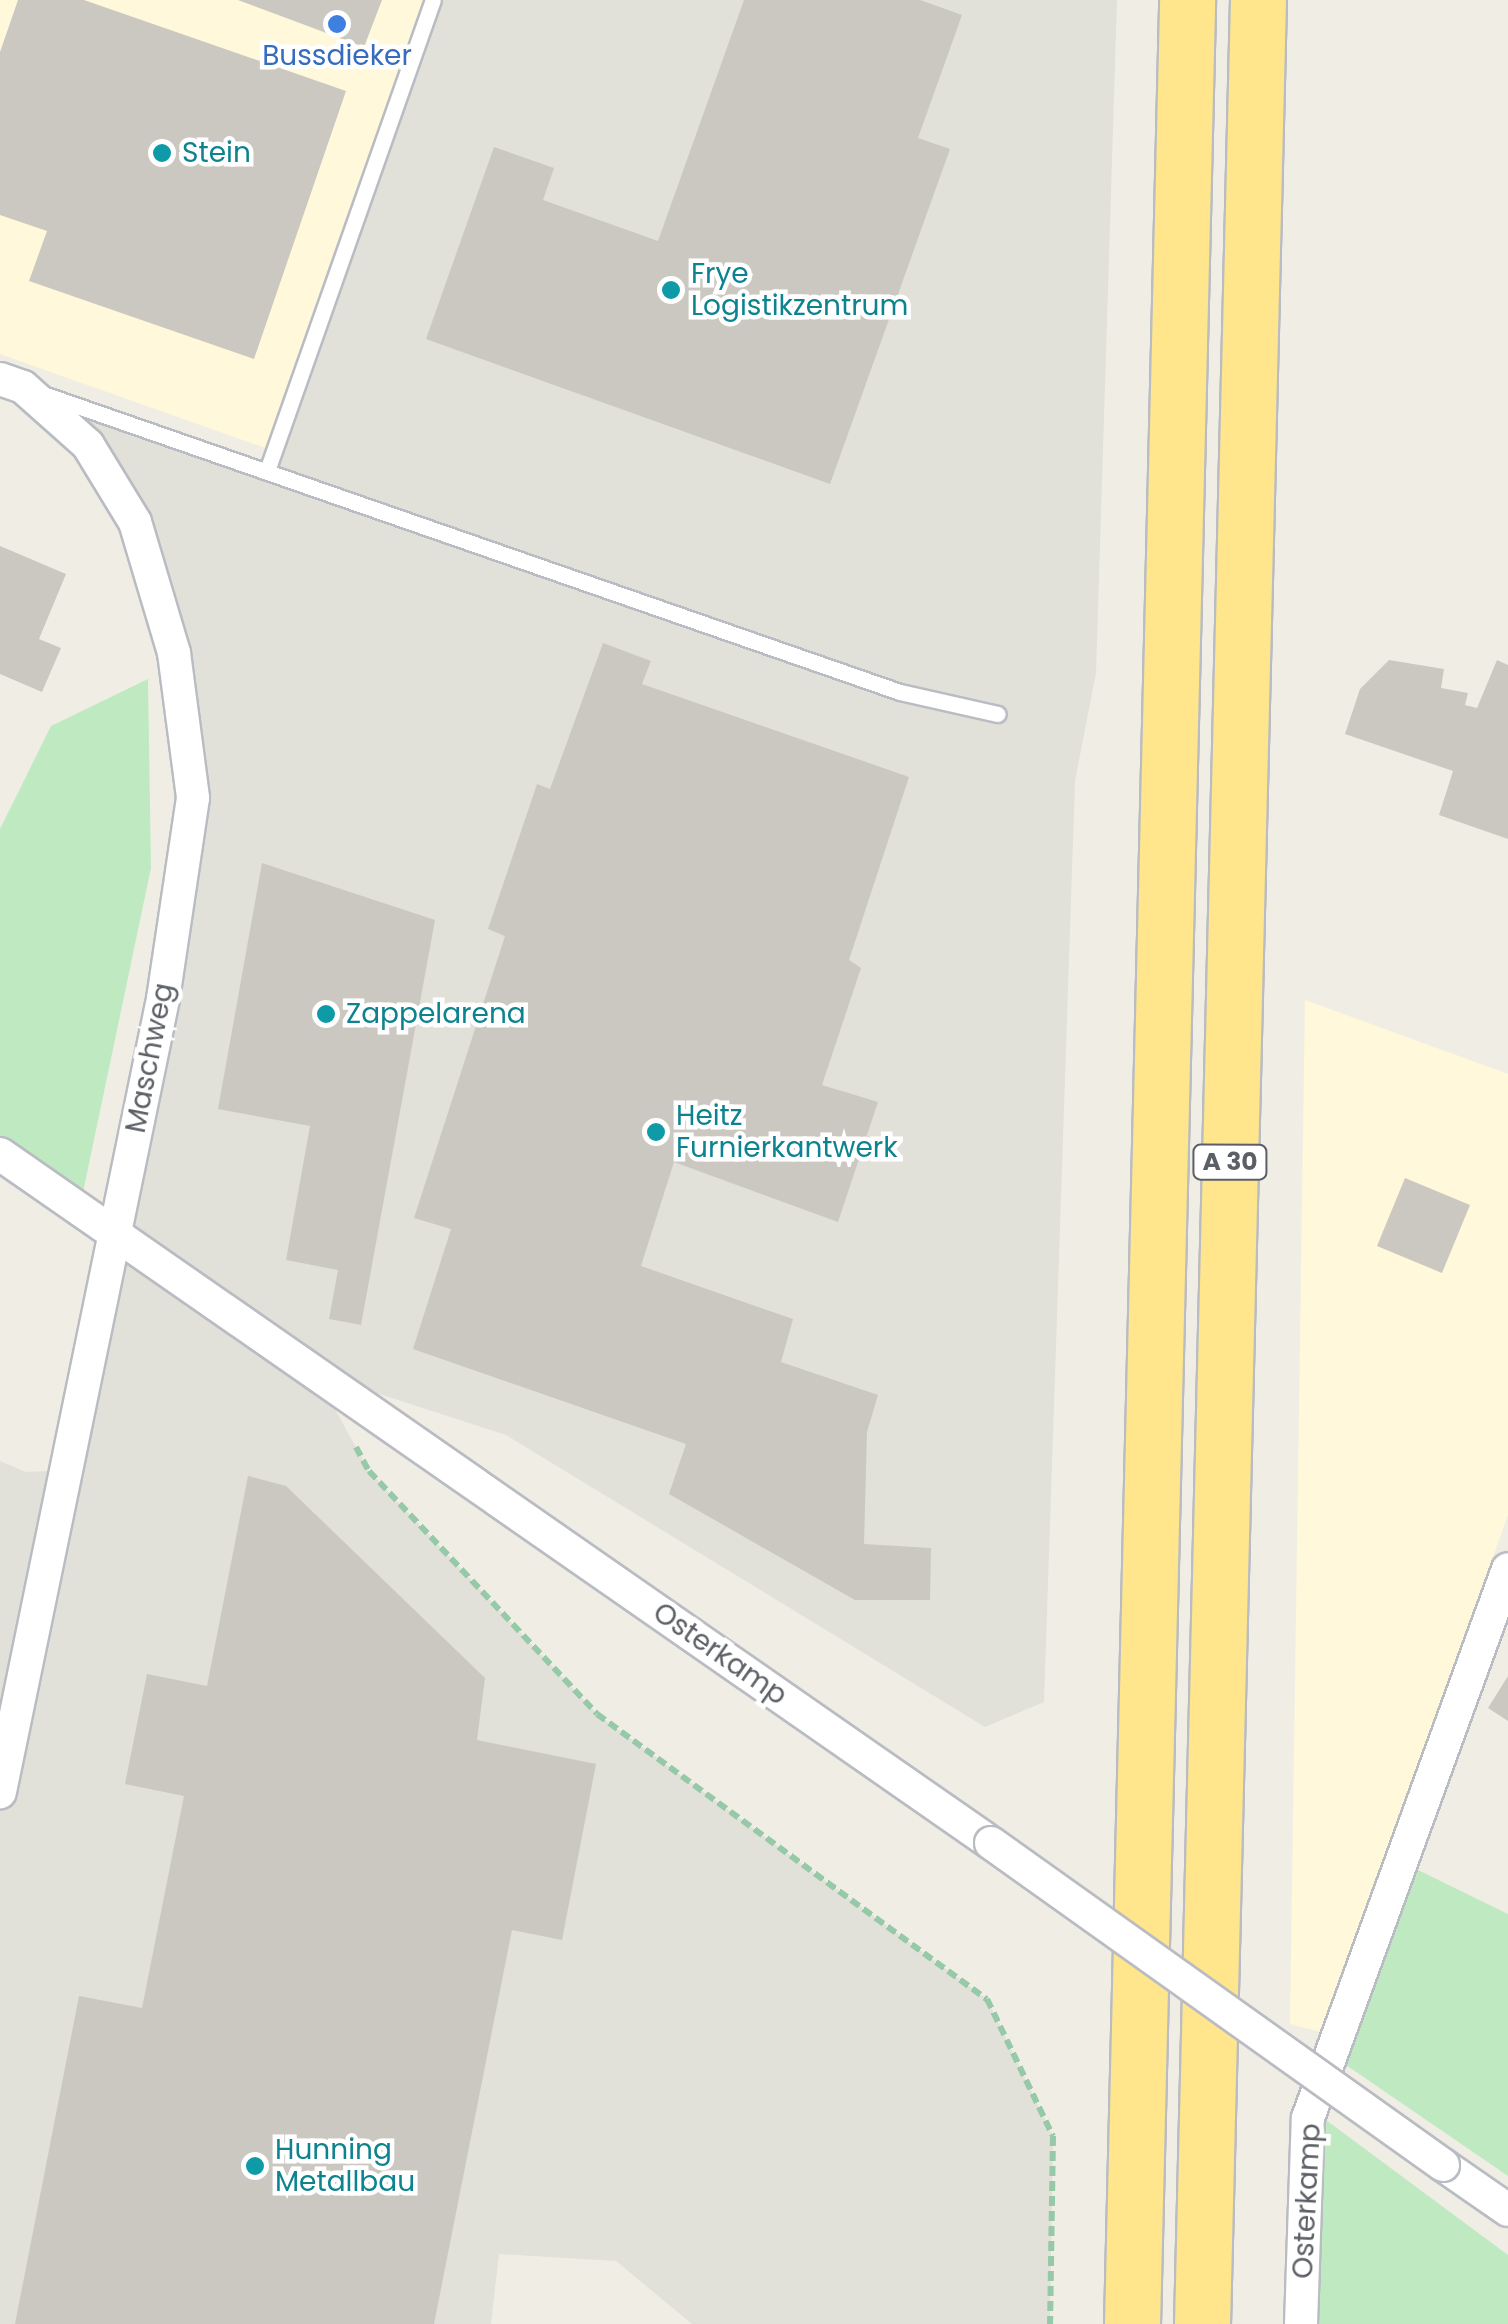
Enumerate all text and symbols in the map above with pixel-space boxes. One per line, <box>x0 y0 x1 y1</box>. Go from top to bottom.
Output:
marker: Bussdieker <box>326 13 348 35</box>
place label: Bussdieker <box>262 39 412 73</box>
place label: Stein <box>182 136 251 170</box>
marker: Stein <box>151 142 173 164</box>
place label: Frye Logistikzentrum <box>691 257 908 323</box>
marker: Frye Logistikzentrum <box>660 279 682 301</box>
street label: Maschweg <box>119 980 181 1136</box>
place label: Zappelarena <box>346 997 526 1031</box>
marker: Zappelarena <box>315 1003 337 1025</box>
place label: Heitz Furnierkantwerk <box>676 1099 898 1165</box>
marker: Heitz Furnierkantwerk <box>645 1121 667 1143</box>
road number: A 30 <box>1190 1142 1270 1182</box>
street label: Osterkamp <box>647 1596 793 1712</box>
street label: Osterkamp <box>1286 2122 1328 2280</box>
place label: Hunning Metallbau <box>275 2133 415 2199</box>
marker: Hunning Metallbau <box>244 2155 266 2177</box>

